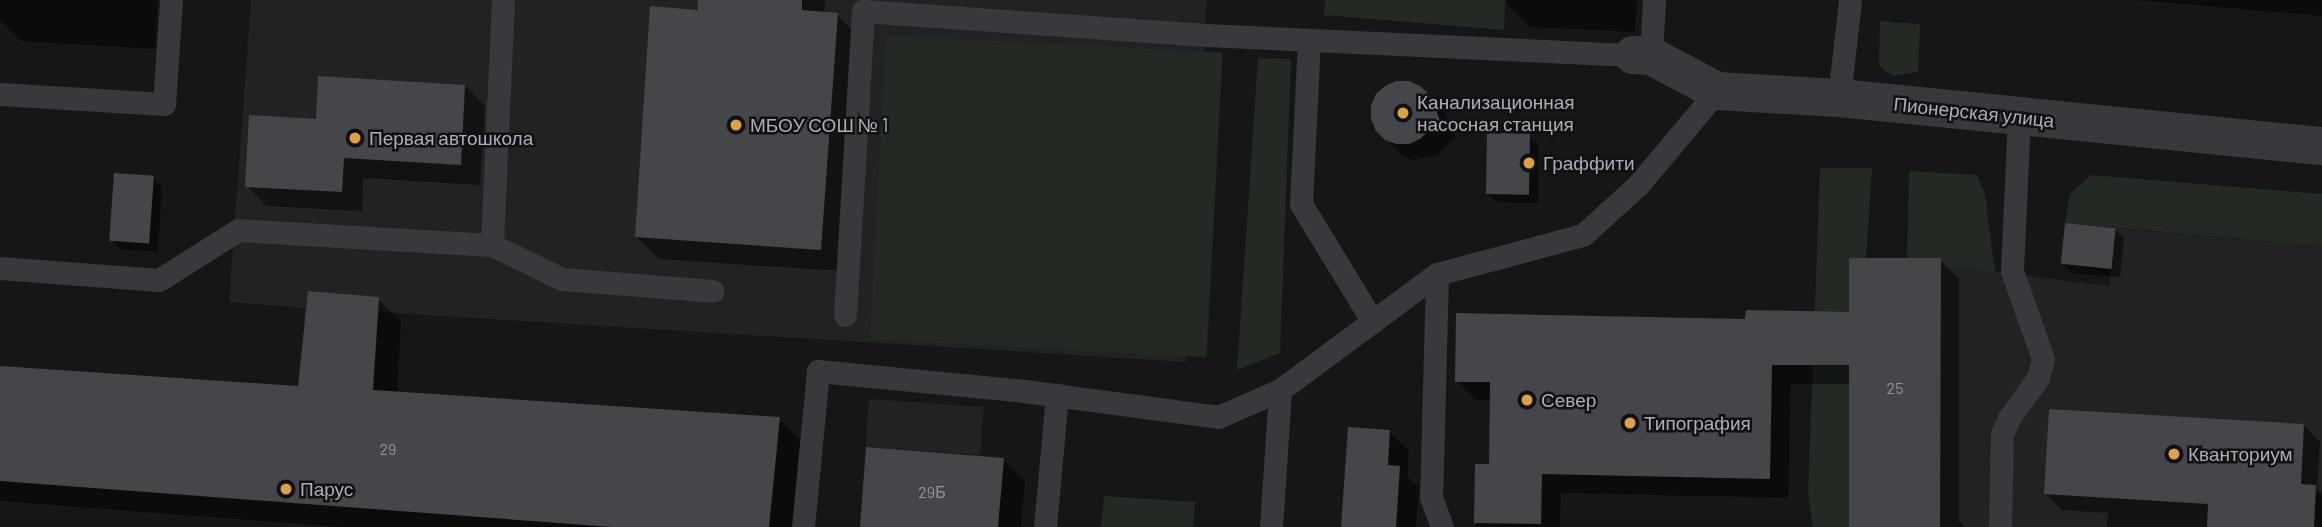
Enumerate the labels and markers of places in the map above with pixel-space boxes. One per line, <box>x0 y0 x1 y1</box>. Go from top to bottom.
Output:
place label: Канализационная насосная станция <box>1417 91 1575 135</box>
marker: Канализационная насосная станция <box>1395 105 1411 121</box>
place label: МБОУ СОШ № 1 <box>750 114 888 136</box>
marker: МБОУ СОШ № 1 <box>728 117 744 133</box>
place label: Первая автошкола <box>369 127 533 149</box>
marker: Первая автошкола <box>347 130 363 146</box>
place label: Граффити <box>1543 152 1635 174</box>
marker: Граффити <box>1521 155 1537 171</box>
place label: Север <box>1541 389 1596 411</box>
marker: Север <box>1519 392 1535 408</box>
place label: Типография <box>1644 412 1751 434</box>
marker: Типография <box>1622 415 1638 431</box>
place label: Кванториум <box>2188 443 2293 465</box>
marker: Кванториум <box>2166 446 2182 462</box>
place label: Парус <box>300 478 353 500</box>
marker: Парус <box>278 481 294 497</box>

